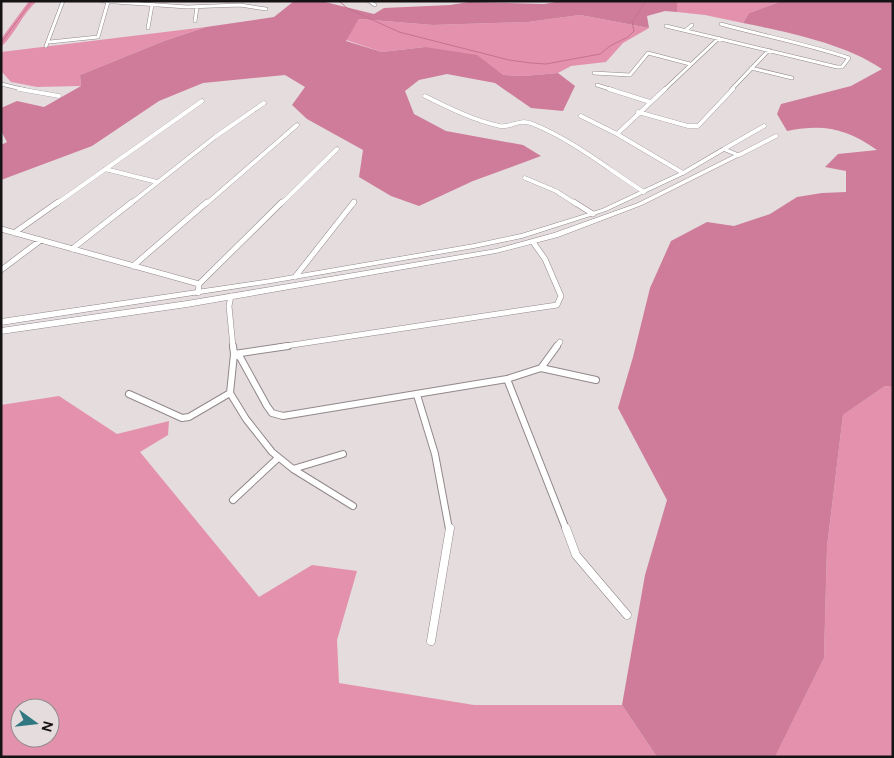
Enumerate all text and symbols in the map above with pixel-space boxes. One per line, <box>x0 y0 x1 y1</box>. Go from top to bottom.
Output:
north arrow <box>10 698 60 748</box>
text: N <box>38 719 58 734</box>

